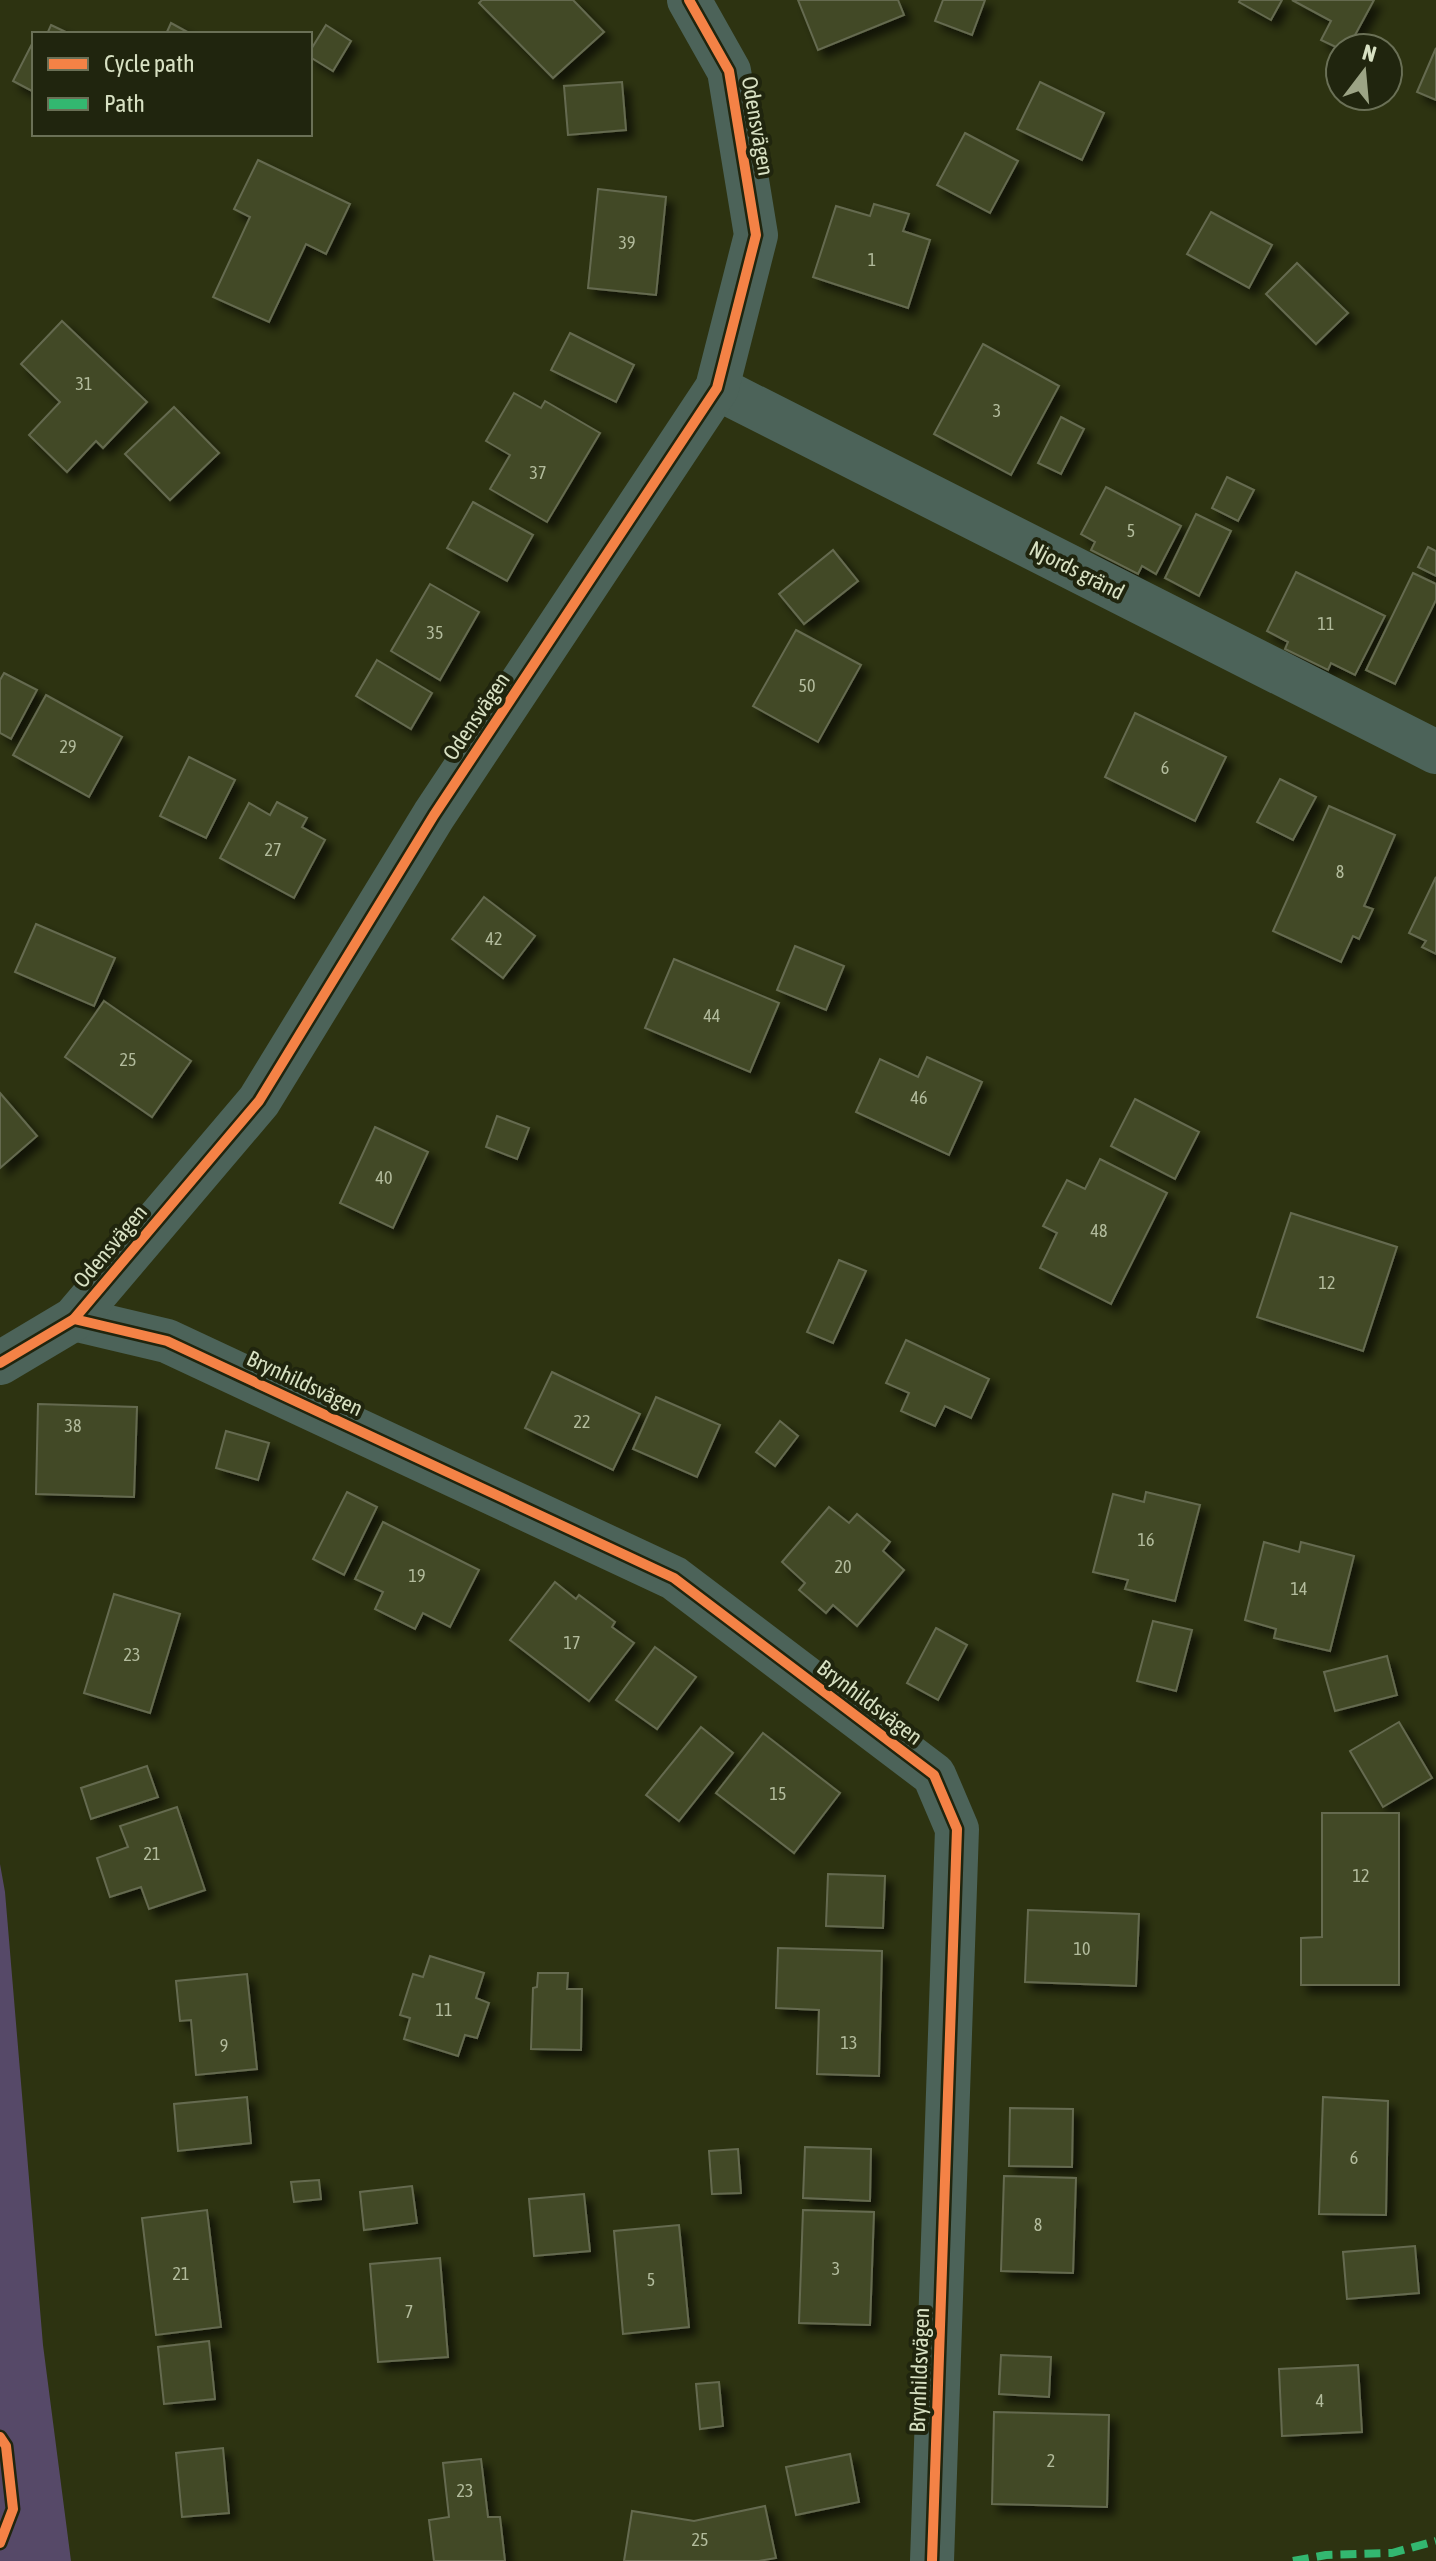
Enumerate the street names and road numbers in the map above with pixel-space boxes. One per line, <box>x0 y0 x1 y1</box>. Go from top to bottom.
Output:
street label: Odensvägen <box>736 74 780 178</box>
street label: Njords gränd <box>1025 535 1129 605</box>
street label: Odensvägen <box>437 667 515 765</box>
street label: Odensvägen <box>68 1199 152 1293</box>
street label: Brynhildsvägen <box>243 1345 367 1421</box>
street label: Brynhildsvägen <box>812 1654 928 1750</box>
street label: Brynhildsvägen <box>904 2307 934 2433</box>

